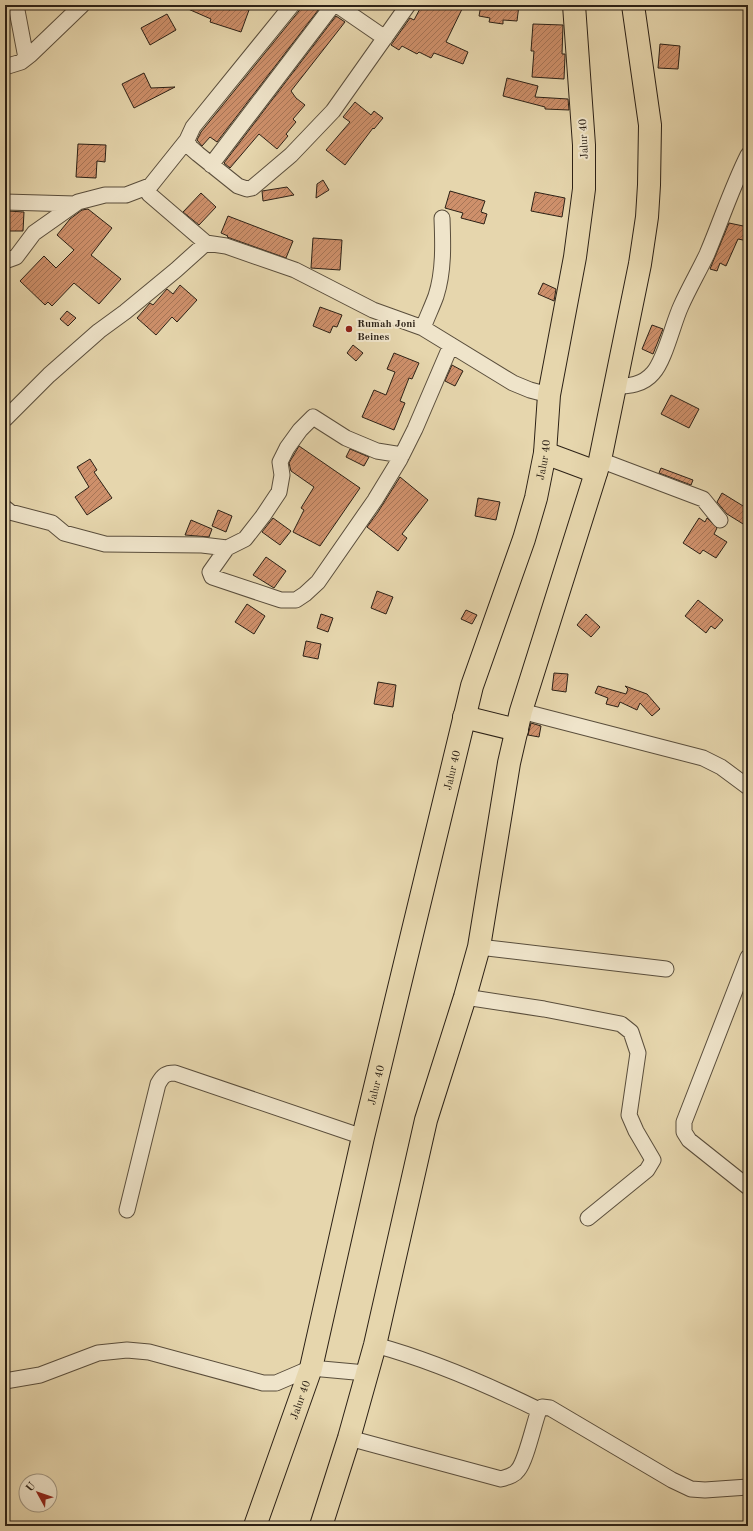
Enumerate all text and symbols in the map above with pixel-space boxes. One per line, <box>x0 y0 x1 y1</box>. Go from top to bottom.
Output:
street label: Jalur 40 <box>578 118 591 159</box>
place label: Rumah Joni Beines <box>357 319 416 343</box>
marker: Rumah Joni Beines <box>344 324 354 334</box>
street label: Jalur 40 <box>536 439 553 481</box>
street label: Jalur 40 <box>443 749 463 791</box>
street label: Jalur 40 <box>367 1064 387 1106</box>
street label: Jalur 40 <box>289 1379 313 1421</box>
north arrow <box>18 1473 58 1513</box>
text: U <box>24 1480 39 1494</box>

